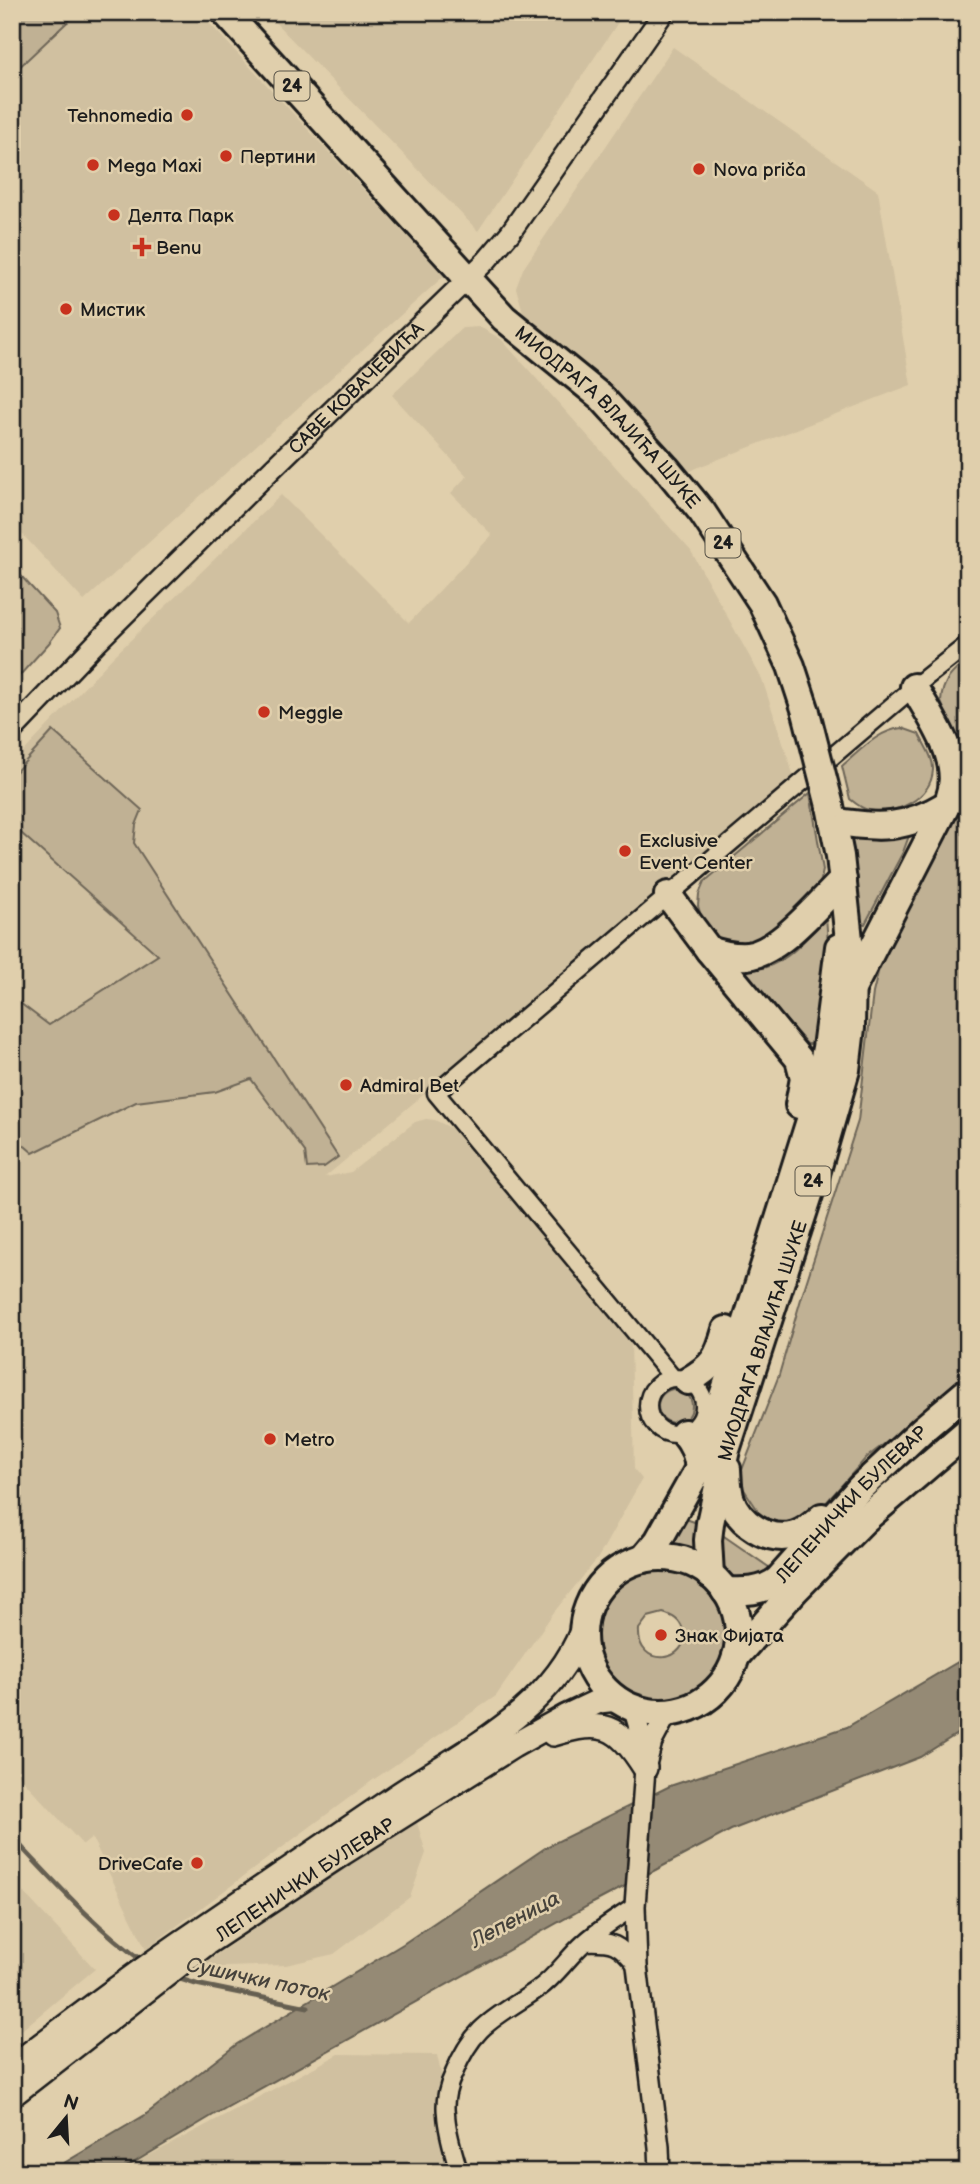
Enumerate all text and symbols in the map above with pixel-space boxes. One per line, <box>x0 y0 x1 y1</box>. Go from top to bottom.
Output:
road number: 24 <box>274 72 310 100</box>
place label: Tehnomedia <box>67 105 173 128</box>
marker: Tehnomedia <box>179 107 195 123</box>
place label: Пертини <box>240 146 316 169</box>
marker: Пертини <box>218 148 234 164</box>
place label: Mega Maxi <box>107 155 202 178</box>
marker: Mega Maxi <box>85 157 101 173</box>
place label: Nova priča <box>713 159 806 182</box>
marker: Nova priča <box>691 161 707 177</box>
place label: Делта Парк <box>128 205 234 228</box>
marker: Делта Парк <box>106 207 122 223</box>
place label: Benu <box>156 237 202 260</box>
marker: Benu <box>134 239 150 255</box>
place label: Мистик <box>80 299 145 322</box>
marker: Мистик <box>58 301 74 317</box>
street label: САВЕ КОВАЧЕВИЋА <box>284 317 430 459</box>
street label: МИОДРАГА ВЛАЈИЋА ШУКЕ <box>510 322 704 514</box>
road number: 24 <box>706 528 740 558</box>
place label: Meggle <box>278 702 343 725</box>
marker: Meggle <box>256 704 272 720</box>
place label: Exclusive Event Center <box>639 830 753 875</box>
marker: Exclusive Event Center <box>617 843 633 859</box>
place label: Admiral Bet <box>360 1075 459 1098</box>
marker: Admiral Bet <box>338 1077 354 1093</box>
road number: 24 <box>796 1166 830 1196</box>
street label: МИОДРАГА ВЛАЈИЋА ШУКЕ <box>714 1218 813 1463</box>
street label: ЛЕПЕНИЧКИ БУЛЕВАР <box>771 1421 932 1589</box>
place label: Metro <box>284 1429 335 1452</box>
marker: Metro <box>262 1431 278 1447</box>
place label: Знак Фијата <box>675 1625 784 1648</box>
marker: Знак Фијата <box>653 1627 669 1643</box>
street label: ЛЕПЕНИЧКИ БУЛЕВАР <box>211 1814 399 1948</box>
place label: DriveCafe <box>98 1853 183 1876</box>
marker: DriveCafe <box>189 1855 205 1871</box>
water label: Лепеница <box>465 1886 564 1954</box>
water label: Сушички поток <box>184 1952 333 2007</box>
north arrow <box>32 2082 102 2152</box>
text: N <box>60 2090 81 2116</box>

